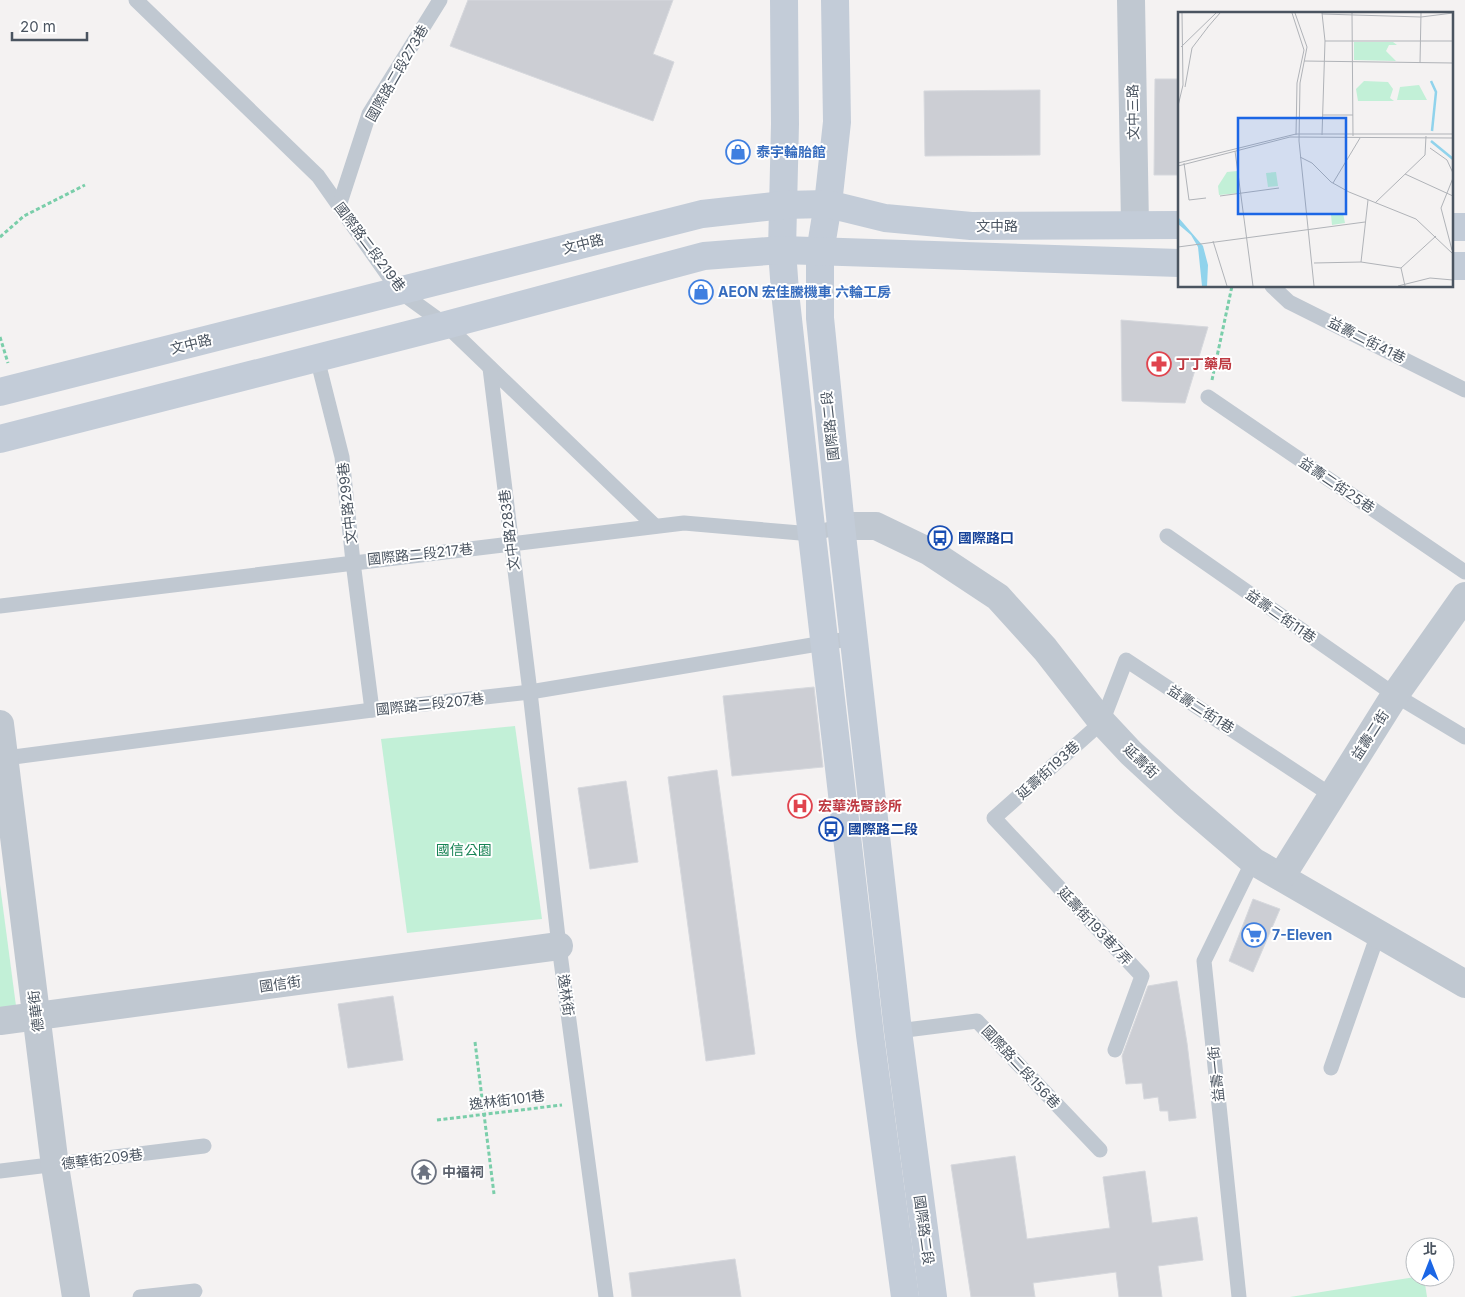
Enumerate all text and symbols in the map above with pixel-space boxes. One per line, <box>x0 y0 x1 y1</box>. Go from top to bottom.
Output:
scale bar <box>12 10 88 42</box>
inset map <box>1178 12 1452 288</box>
text: 20 m <box>20 17 56 36</box>
street label: 國際路二段273巷 <box>362 21 431 124</box>
street label: 文中三路 <box>1124 84 1141 140</box>
shop icon: 泰宇輪胎館 <box>725 139 751 165</box>
place label: 泰宇輪胎館 <box>756 143 826 160</box>
street label: 國際路二段219巷 <box>331 199 409 295</box>
street label: 文中路 <box>976 217 1018 234</box>
street label: 文中路 <box>560 230 605 257</box>
shop icon: AEON 宏佳騰機車 六輪工房 <box>688 279 714 305</box>
place label: AEON 宏佳騰機車 六輪工房 <box>718 283 891 300</box>
street label: 益壽二街41巷 <box>1326 313 1409 366</box>
street label: 文中路 <box>168 330 213 357</box>
pharmacy icon: 丁丁藥局 <box>1146 351 1172 377</box>
place label: 丁丁藥局 <box>1176 355 1232 372</box>
street label: 國際路二段 <box>817 390 842 462</box>
street label: 益壽二街25巷 <box>1296 453 1378 516</box>
street label: 文中路299巷 <box>334 461 359 545</box>
street label: 文中路283巷 <box>495 488 522 572</box>
bus stop icon: 國際路口 <box>927 525 953 551</box>
place label: 國際路口 <box>958 529 1014 546</box>
street label: 國際路二段217巷 <box>366 540 474 568</box>
street label: 益壽二街11巷 <box>1243 585 1319 646</box>
street label: 益壽二街1巷 <box>1165 681 1238 736</box>
street label: 國際路二段207巷 <box>375 689 485 718</box>
street label: 益壽二街 <box>1347 707 1392 763</box>
street label: 延壽街193巷 <box>1013 737 1083 802</box>
street label: 延壽街 <box>1120 740 1162 781</box>
hospital icon: 宏華洗腎診所 <box>787 793 813 819</box>
place label: 宏華洗腎診所 <box>818 797 902 814</box>
bus stop icon: 國際路二段 <box>818 816 844 842</box>
place label: 國際路二段 <box>848 820 918 837</box>
park label: 國信公園 <box>436 841 492 858</box>
street label: 延壽街193巷7弄 <box>1055 883 1136 968</box>
supermarket icon: 7-Eleven <box>1241 922 1267 948</box>
place label: 7-Eleven <box>1272 926 1332 943</box>
street label: 國信街 <box>258 972 302 995</box>
street label: 逸林街 <box>555 973 578 1017</box>
street label: 德華街 <box>25 989 46 1033</box>
street label: 國際路二段156巷 <box>979 1022 1064 1112</box>
street label: 益壽一街 <box>1204 1045 1227 1103</box>
street label: 逸林街101巷 <box>468 1086 546 1113</box>
street label: 德華街209巷 <box>60 1145 144 1172</box>
temple icon: 中福祠 <box>411 1159 437 1185</box>
place label: 中福祠 <box>442 1163 484 1180</box>
street label: 國際路二段 <box>911 1194 938 1266</box>
north arrow <box>1405 1237 1455 1287</box>
text: 北 <box>1423 1240 1437 1257</box>

